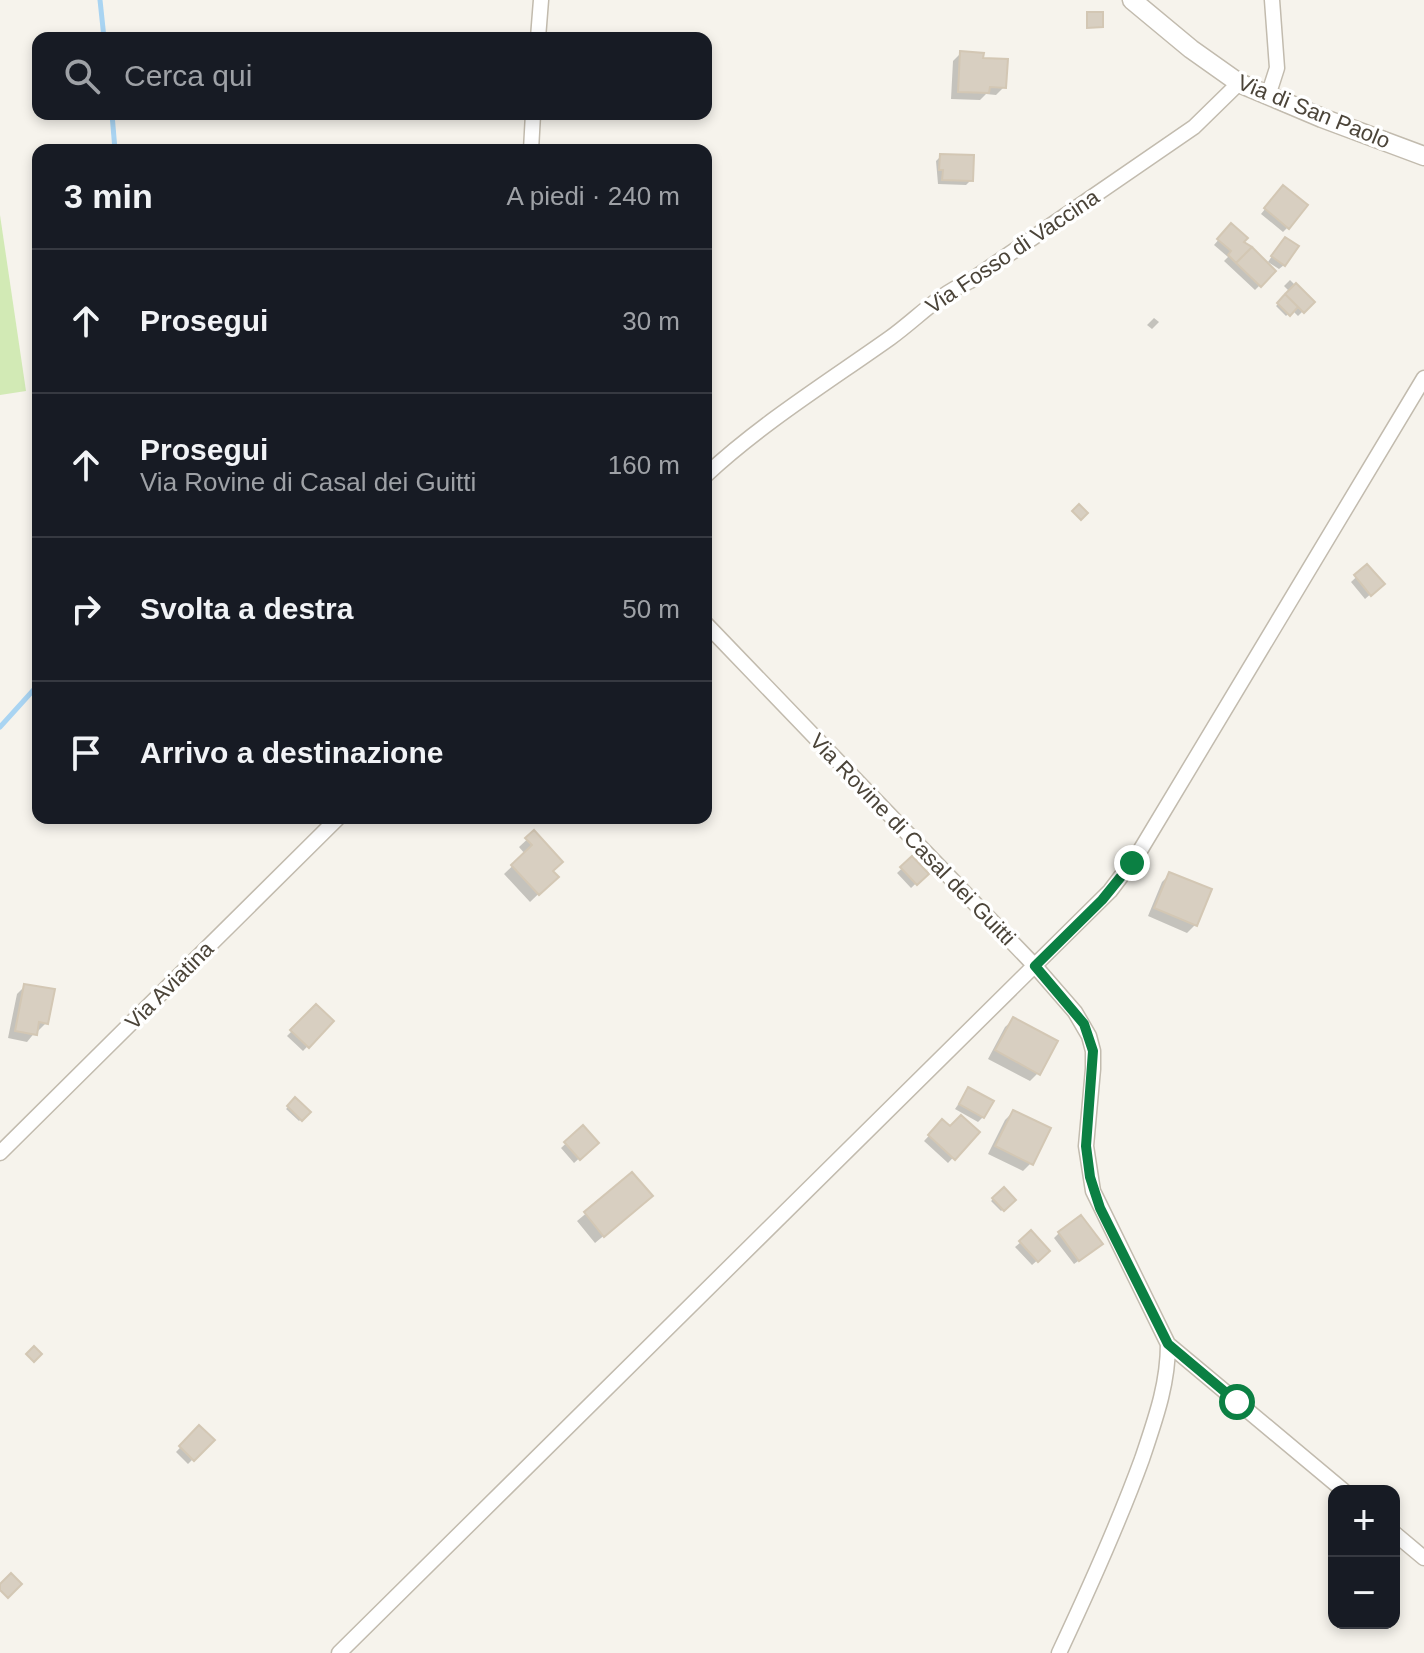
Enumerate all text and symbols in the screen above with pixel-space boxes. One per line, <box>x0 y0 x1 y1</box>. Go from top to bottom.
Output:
search box <box>32 32 712 120</box>
icon: search <box>60 54 104 98</box>
text: Cerca qui <box>124 59 252 92</box>
street label: Via di San Paolo <box>1234 69 1394 153</box>
text: 3 min <box>64 177 153 215</box>
text: A piedi · 240 m <box>507 181 680 211</box>
street label: Via Fosso di Vaccina <box>921 184 1104 319</box>
icon: ahead <box>64 299 108 343</box>
text: Prosegui <box>140 304 268 337</box>
text: 30 m <box>622 306 680 336</box>
text: Prosegui <box>140 433 268 466</box>
icon: ahead <box>64 443 108 487</box>
text: 160 m <box>608 450 680 480</box>
text: Via Rovine di Casal dei Guitti <box>140 467 476 497</box>
icon: right <box>64 587 108 631</box>
text: Svolta a destra <box>140 592 353 625</box>
text: 50 m <box>622 594 680 624</box>
street label: Via Rovine di Casal dei Guitti <box>805 728 1020 950</box>
icon: arrive <box>64 731 108 775</box>
text: Arrivo a destinazione <box>140 736 443 769</box>
route end <box>1114 845 1150 881</box>
street label: Via Aviatina <box>120 936 219 1035</box>
route start <box>1219 1384 1255 1420</box>
map controls <box>1328 1485 1400 1629</box>
button: + <box>1328 1485 1400 1557</box>
button: − <box>1328 1557 1400 1629</box>

